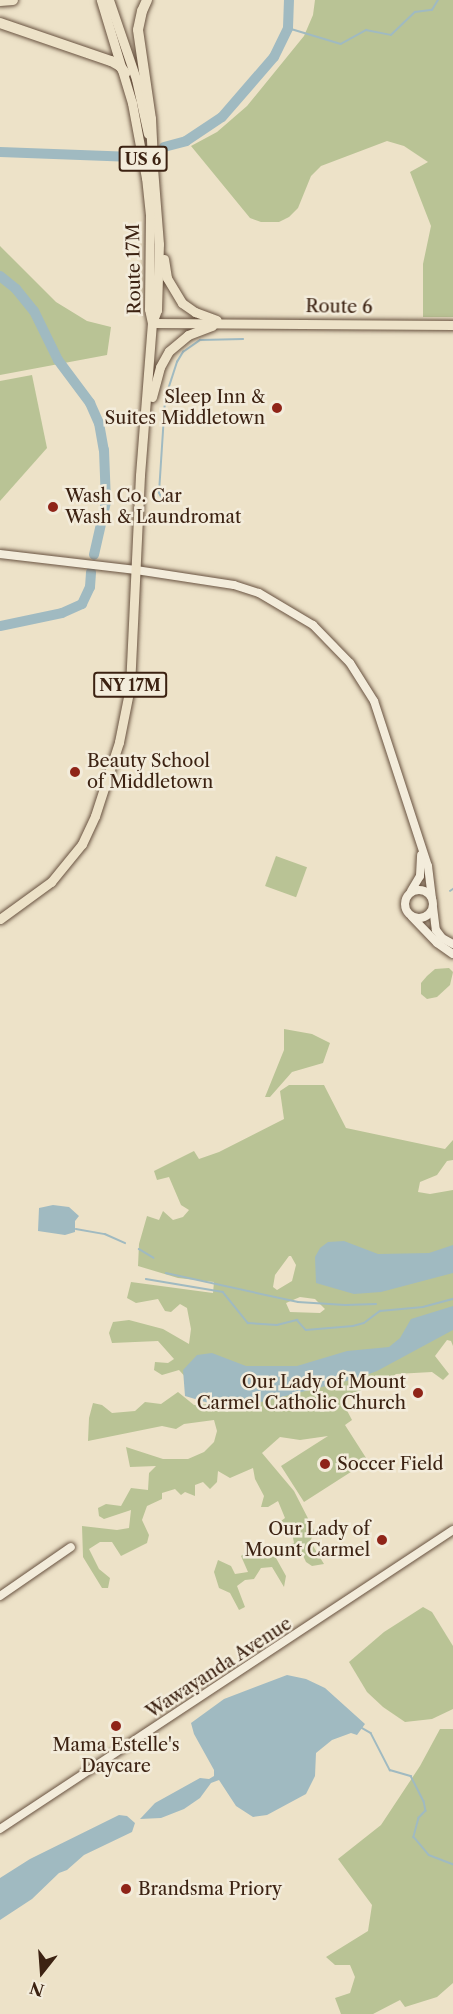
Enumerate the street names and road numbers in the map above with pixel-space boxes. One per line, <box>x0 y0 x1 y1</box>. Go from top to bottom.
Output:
road number: US 6 <box>118 146 168 172</box>
street label: Route 17M <box>122 223 146 315</box>
street label: Route 6 <box>305 296 373 318</box>
road number: NY 17M <box>92 672 168 698</box>
street label: Wawayanda Avenue <box>142 1613 296 1723</box>

